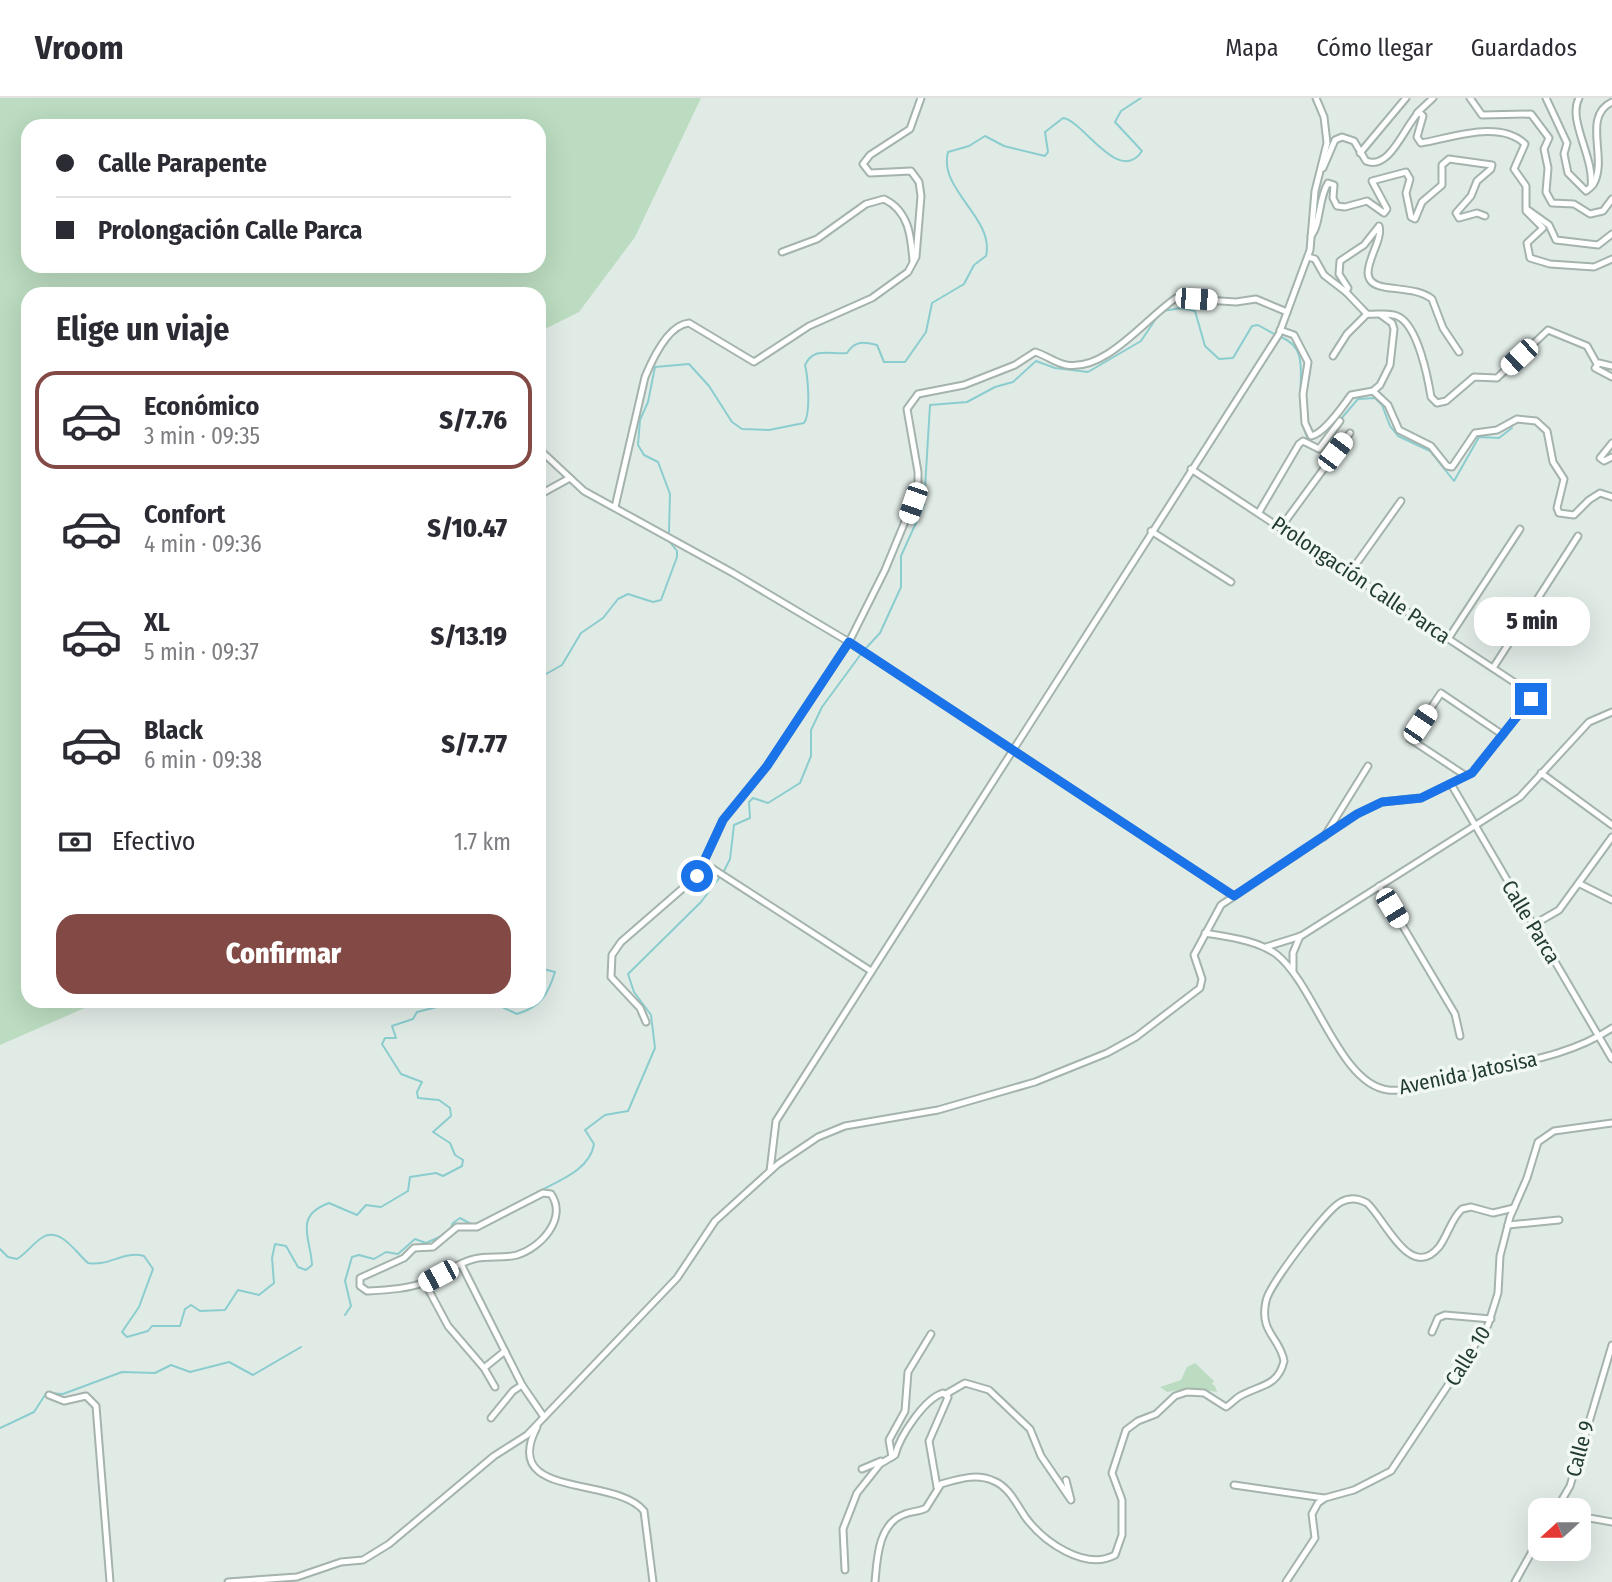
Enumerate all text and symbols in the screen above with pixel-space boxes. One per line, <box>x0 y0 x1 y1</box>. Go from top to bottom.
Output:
text: Vroom <box>35 28 124 68</box>
text: Mapa <box>1225 34 1278 62</box>
text: Cómo llegar <box>1316 34 1433 62</box>
text: Guardados <box>1471 34 1577 62</box>
text: Calle Parapente <box>98 148 267 179</box>
text: Prolongación Calle Parca <box>98 215 362 246</box>
car <box>1175 287 1218 311</box>
text: Elige un viaje <box>56 310 229 348</box>
car <box>1497 335 1542 379</box>
icon: car <box>60 389 123 452</box>
text: Económico <box>144 391 259 422</box>
text: S/7.76 <box>439 405 507 436</box>
text: 3 min · 09:35 <box>144 422 260 450</box>
car <box>1314 429 1357 475</box>
car <box>897 480 930 526</box>
icon: car <box>60 497 123 560</box>
text: Confort <box>144 499 225 530</box>
street label: Prolongación Calle Parca <box>1267 511 1455 649</box>
text: S/10.47 <box>427 513 507 544</box>
text: 4 min · 09:36 <box>144 530 262 558</box>
callout: 5 min <box>1473 598 1589 646</box>
icon: car <box>60 605 123 668</box>
text: XL <box>144 607 170 638</box>
text: 5 min <box>1506 607 1558 635</box>
text: S/13.19 <box>431 621 507 652</box>
text: 5 min · 09:37 <box>144 638 259 666</box>
route end <box>1515 683 1547 715</box>
car <box>1400 701 1441 747</box>
icon: car <box>60 713 123 776</box>
text: Black <box>144 715 203 746</box>
text: S/7.77 <box>441 729 507 760</box>
text: 6 min · 09:38 <box>144 746 262 774</box>
icon: cash <box>56 823 94 861</box>
text: Efectivo <box>112 826 196 857</box>
text: 1.7 km <box>454 828 511 856</box>
route start <box>681 860 713 892</box>
street label: Calle Parca <box>1496 876 1566 968</box>
car <box>1373 885 1412 931</box>
button: Confirmar <box>56 914 511 994</box>
street label: Avenida Jatosisa <box>1397 1046 1539 1100</box>
car <box>415 1257 462 1295</box>
street label: Calle 10 <box>1439 1321 1497 1391</box>
street label: Calle 9 <box>1560 1418 1600 1480</box>
north arrow <box>1528 1498 1591 1561</box>
map controls <box>1528 1498 1591 1561</box>

